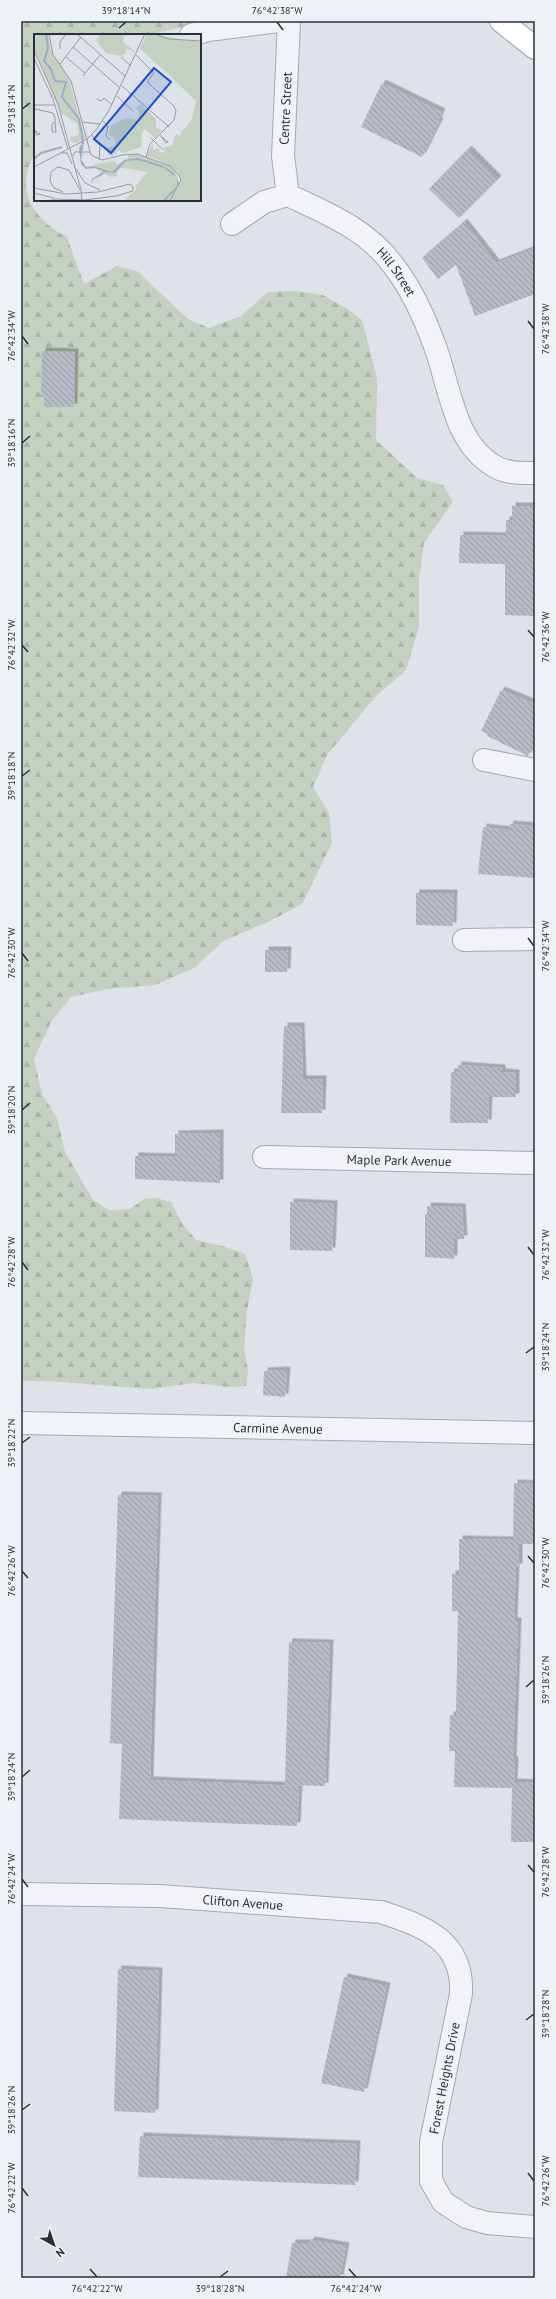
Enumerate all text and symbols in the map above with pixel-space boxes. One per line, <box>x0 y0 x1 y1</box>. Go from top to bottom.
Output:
text: 39°18'14"N <box>101 4 151 17</box>
text: 76°42'38"W <box>251 4 303 17</box>
inset map <box>34 34 201 201</box>
street label: Centre Street <box>276 71 296 145</box>
text: 39°18'14"N <box>5 84 18 134</box>
street label: Hill Street <box>373 244 420 300</box>
text: 76°42'38"W <box>539 303 552 355</box>
text: 76°42'34"W <box>5 310 18 362</box>
text: 39°18'16"N <box>5 418 18 468</box>
text: 76°42'36"W <box>539 611 552 663</box>
text: 76°42'32"W <box>5 619 18 671</box>
text: 39°18'18"N <box>5 751 18 801</box>
text: 76°42'34"W <box>539 920 552 972</box>
text: 76°42'30"W <box>5 927 18 979</box>
text: 39°18'20"N <box>5 1085 18 1135</box>
street label: Maple Park Avenue <box>346 1151 452 1170</box>
text: 76°42'32"W <box>539 1229 552 1281</box>
text: 76°42'28"W <box>5 1236 18 1288</box>
text: 39°18'24"N <box>539 1322 552 1372</box>
text: 39°18'22"N <box>5 1418 18 1468</box>
street label: Carmine Avenue <box>233 1419 323 1438</box>
text: 76°42'30"W <box>539 1537 552 1589</box>
text: 76°42'26"W <box>5 1545 18 1597</box>
text: 39°18'26"N <box>539 1655 552 1705</box>
text: 39°18'24"N <box>5 1752 18 1802</box>
text: 76°42'28"W <box>539 1846 552 1898</box>
text: 76°42'24"W <box>5 1853 18 1905</box>
street label: Clifton Avenue <box>202 1891 284 1914</box>
text: 39°18'28"N <box>539 1989 552 2039</box>
street label: Forest Heights Drive <box>425 2021 464 2135</box>
text: 39°18'26"N <box>5 2085 18 2135</box>
text: 76°42'26"W <box>539 2155 552 2207</box>
text: 76°42'22"W <box>5 2162 18 2214</box>
north arrow <box>34 2225 74 2265</box>
text: N <box>53 2245 68 2260</box>
text: 76°42'22"W <box>71 2282 123 2295</box>
text: 39°18'28"N <box>195 2282 245 2295</box>
text: 76°42'24"W <box>330 2282 382 2295</box>

